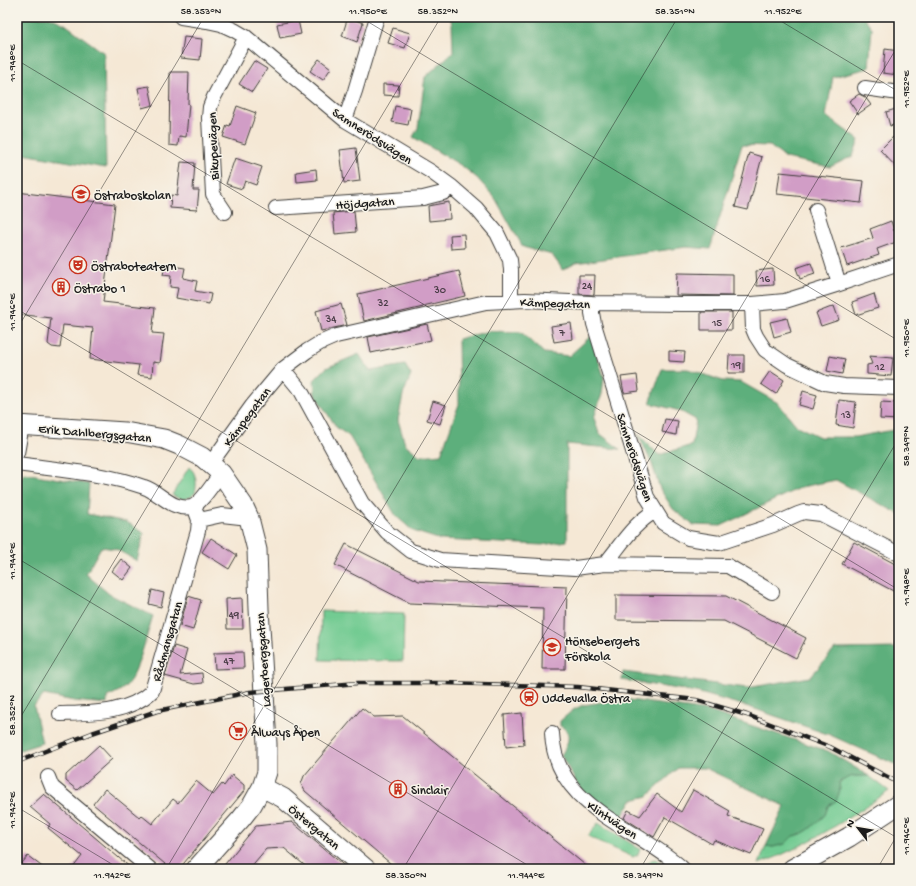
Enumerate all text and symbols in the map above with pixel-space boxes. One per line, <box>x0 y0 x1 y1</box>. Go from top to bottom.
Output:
text: 58.353°N <box>181 6 222 18</box>
text: 11.950°E <box>348 6 388 18</box>
text: 58.352°N <box>418 6 459 18</box>
text: 58.351°N <box>655 6 695 18</box>
text: 11.952°E <box>763 6 802 18</box>
text: 11.948°E <box>7 44 19 83</box>
text: 11.952°E <box>901 70 913 109</box>
street label: Samnerödsvägen <box>329 106 415 169</box>
street label: Bikupevägen <box>206 111 223 181</box>
school or university icon: Östraboskolan <box>71 184 91 204</box>
place label: Östraboskolan <box>94 189 172 204</box>
street label: Höjdgatan <box>335 195 396 214</box>
theatre icon: Östraboteatern <box>68 255 88 275</box>
place label: Östraboteatern <box>91 260 177 275</box>
house number: 16 <box>759 274 770 286</box>
building icon: Östrabo 1 <box>51 277 71 297</box>
house number: 24 <box>582 281 593 293</box>
place label: Östrabo 1 <box>74 282 126 297</box>
house number: 30 <box>433 285 446 297</box>
text: 11.946°E <box>7 293 19 331</box>
street label: Kämpegatan <box>520 296 591 313</box>
house number: 32 <box>376 298 389 310</box>
house number: 34 <box>325 314 337 326</box>
house number: 15 <box>711 318 722 330</box>
text: 11.950°E <box>901 318 913 358</box>
house number: 7 <box>558 328 565 340</box>
house number: 19 <box>730 360 741 372</box>
house number: 12 <box>874 362 886 374</box>
street label: Kämpegatan <box>221 384 276 450</box>
house number: 13 <box>840 410 851 422</box>
street label: Samnerödsvägen <box>612 412 655 505</box>
street label: Erik Dahlbergsgatan <box>38 422 153 447</box>
text: 58.349°N <box>901 426 913 466</box>
text: 11.944°E <box>7 542 19 580</box>
text: 11.948°E <box>901 568 913 607</box>
street label: Rådmansgatan <box>150 599 187 683</box>
house number: 49 <box>229 610 240 622</box>
street label: Lagerbergsgatan <box>254 611 275 707</box>
place label: Hönsebergets Förskola <box>564 635 640 665</box>
school or university icon: Hönsebergets Förskola <box>542 637 562 657</box>
house number: 47 <box>224 656 235 668</box>
station icon: Uddevalla Östra <box>519 687 539 707</box>
place label: Uddevalla Östra <box>542 692 631 707</box>
text: 58.352°N <box>7 694 19 735</box>
supermarket icon: Ålways Åpen <box>228 721 248 741</box>
place label: Ålways Åpen <box>251 725 321 741</box>
building icon: Sinclair <box>388 779 408 799</box>
place label: Sinclair <box>411 784 449 799</box>
text: 11.942°E <box>7 791 19 829</box>
street label: Klintvägen <box>584 799 640 844</box>
street label: Östergatan <box>285 802 343 854</box>
north arrow <box>838 808 878 848</box>
text: 11.946°E <box>901 817 913 855</box>
text: N <box>844 818 858 830</box>
text: 11.942°E <box>93 870 131 882</box>
text: 58.350°N <box>385 870 427 882</box>
text: 11.944°E <box>507 870 545 882</box>
text: 58.349°N <box>623 870 663 882</box>

